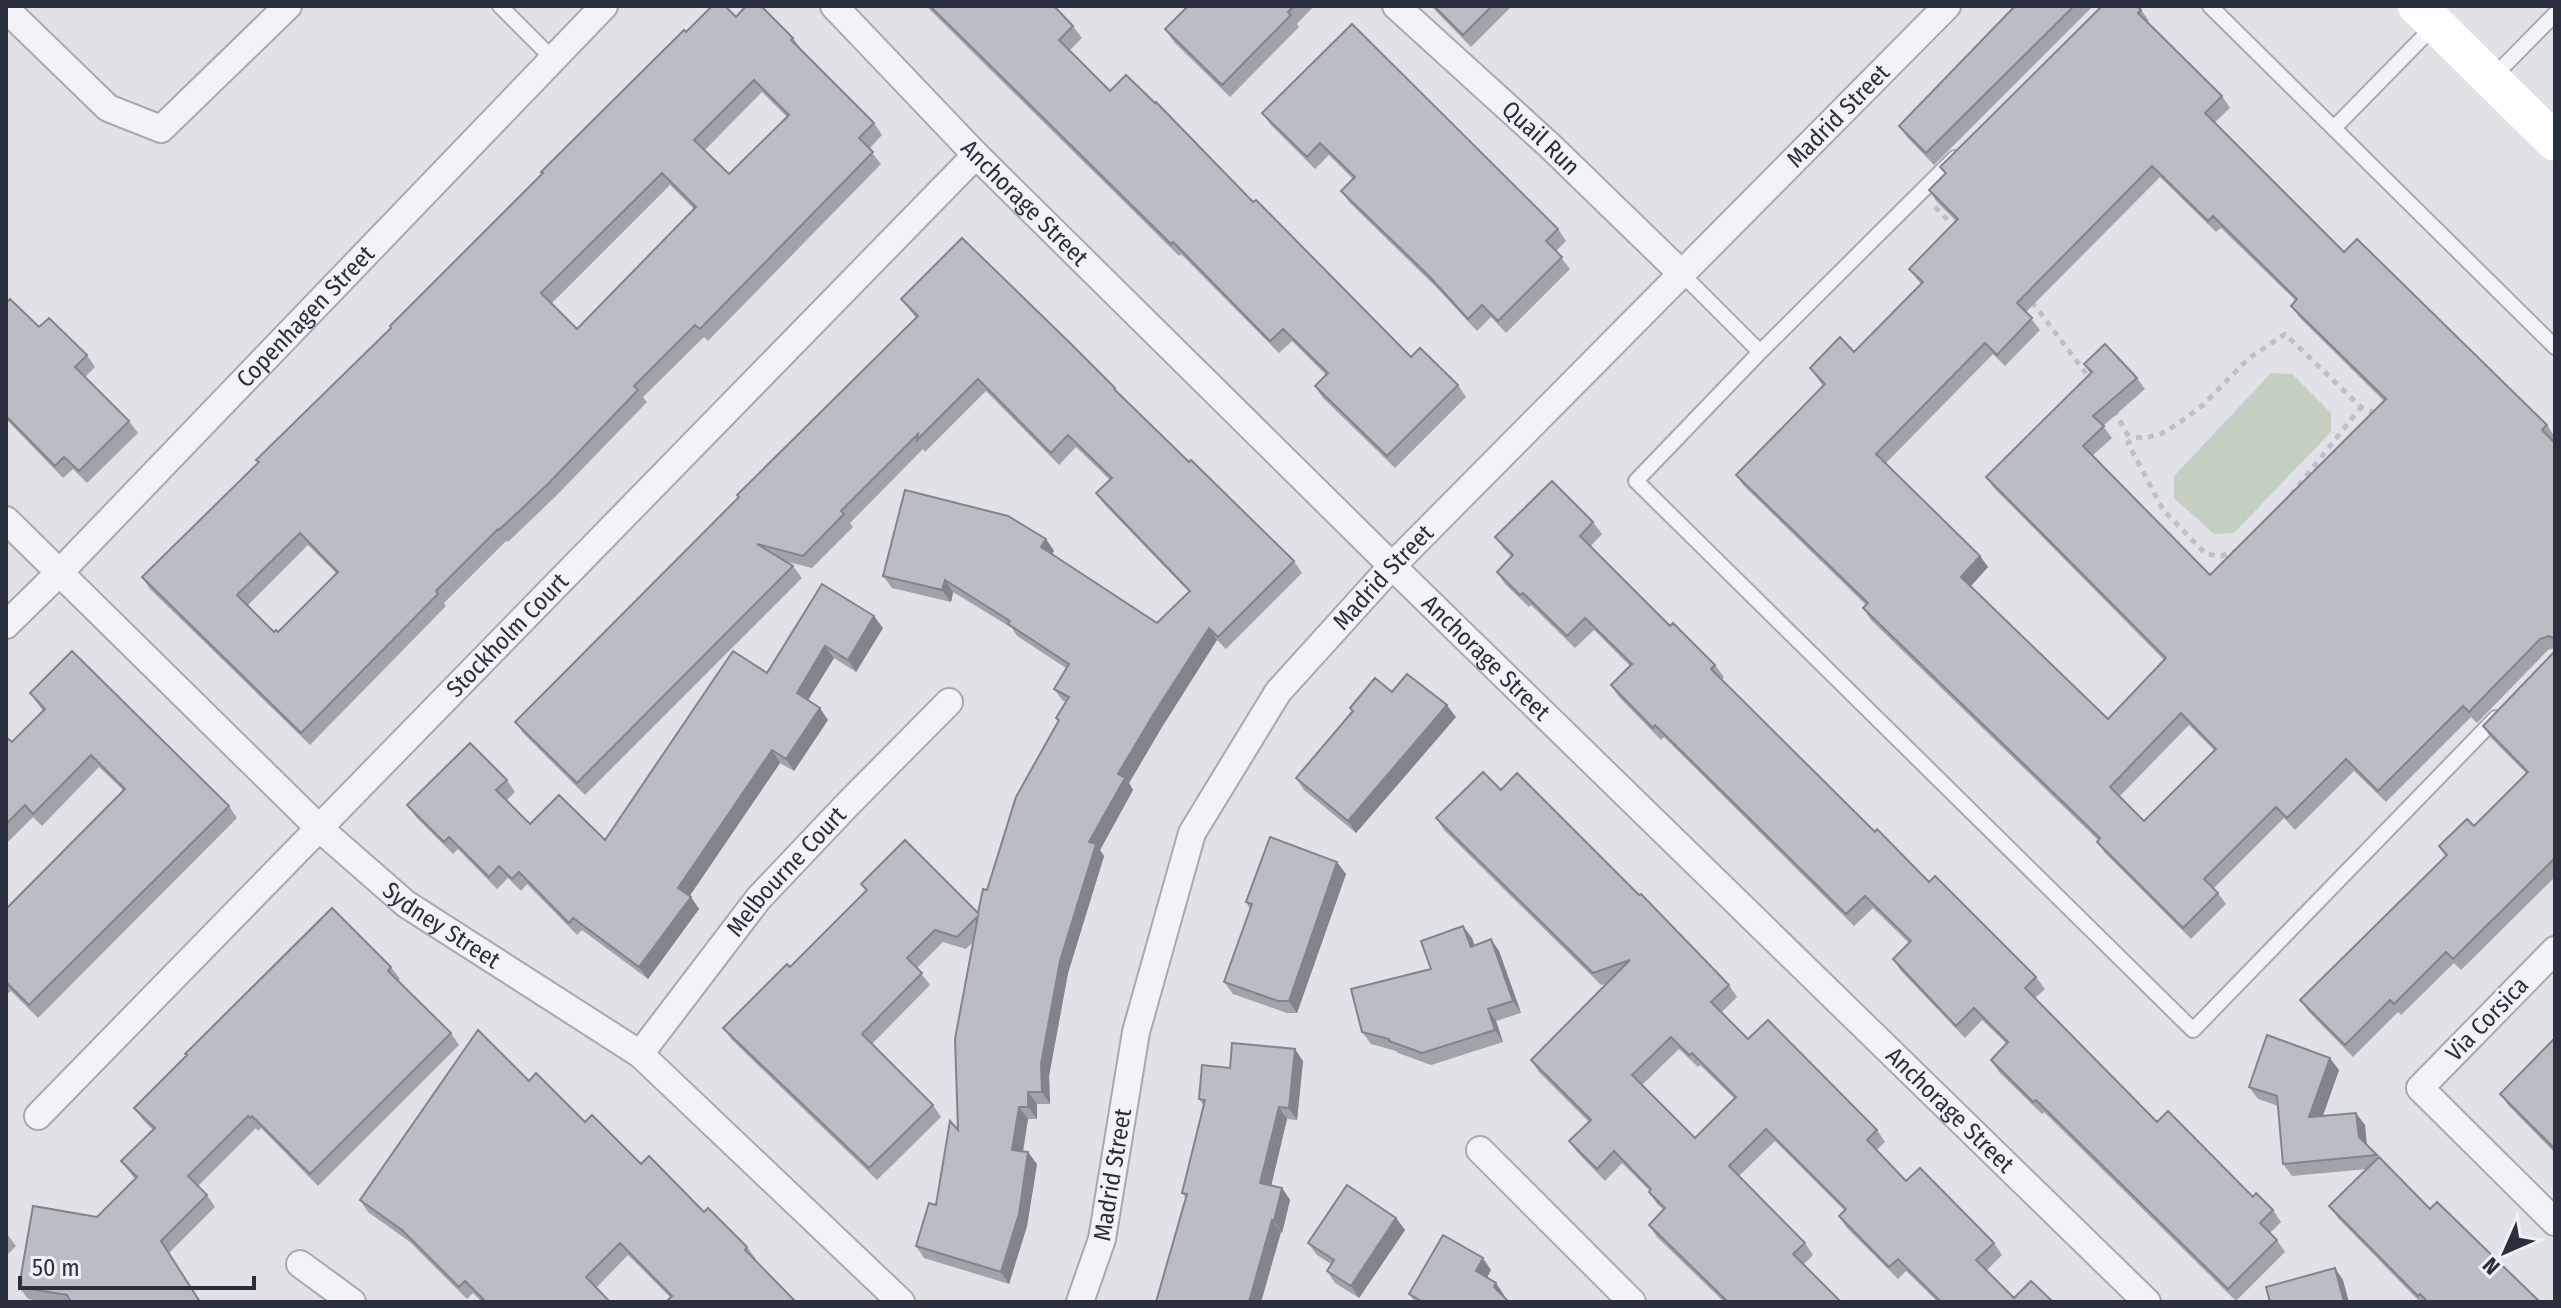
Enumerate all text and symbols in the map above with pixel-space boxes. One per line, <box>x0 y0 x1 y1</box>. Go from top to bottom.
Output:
street label: Madrid Street <box>1781 58 1895 173</box>
street label: Quail Run <box>1496 95 1585 181</box>
street label: Anchorage Street <box>955 134 1094 272</box>
street label: Copenhagen Street <box>231 240 380 393</box>
street label: Madrid Street <box>1327 519 1439 636</box>
street label: Stockholm Court <box>441 567 574 703</box>
street label: Anchorage Street <box>1416 589 1556 726</box>
street label: Melbourne Court <box>721 801 852 942</box>
street label: Sydney Street <box>377 876 505 975</box>
street label: Via Corsica <box>2440 971 2534 1067</box>
street label: Anchorage Street <box>1880 1042 2020 1179</box>
street label: Madrid Street <box>1088 1106 1137 1243</box>
north arrow <box>2465 1212 2545 1292</box>
scale bar <box>20 1240 254 1290</box>
text: N <box>2477 1252 2505 1280</box>
text: 50 m <box>32 1254 80 1282</box>

